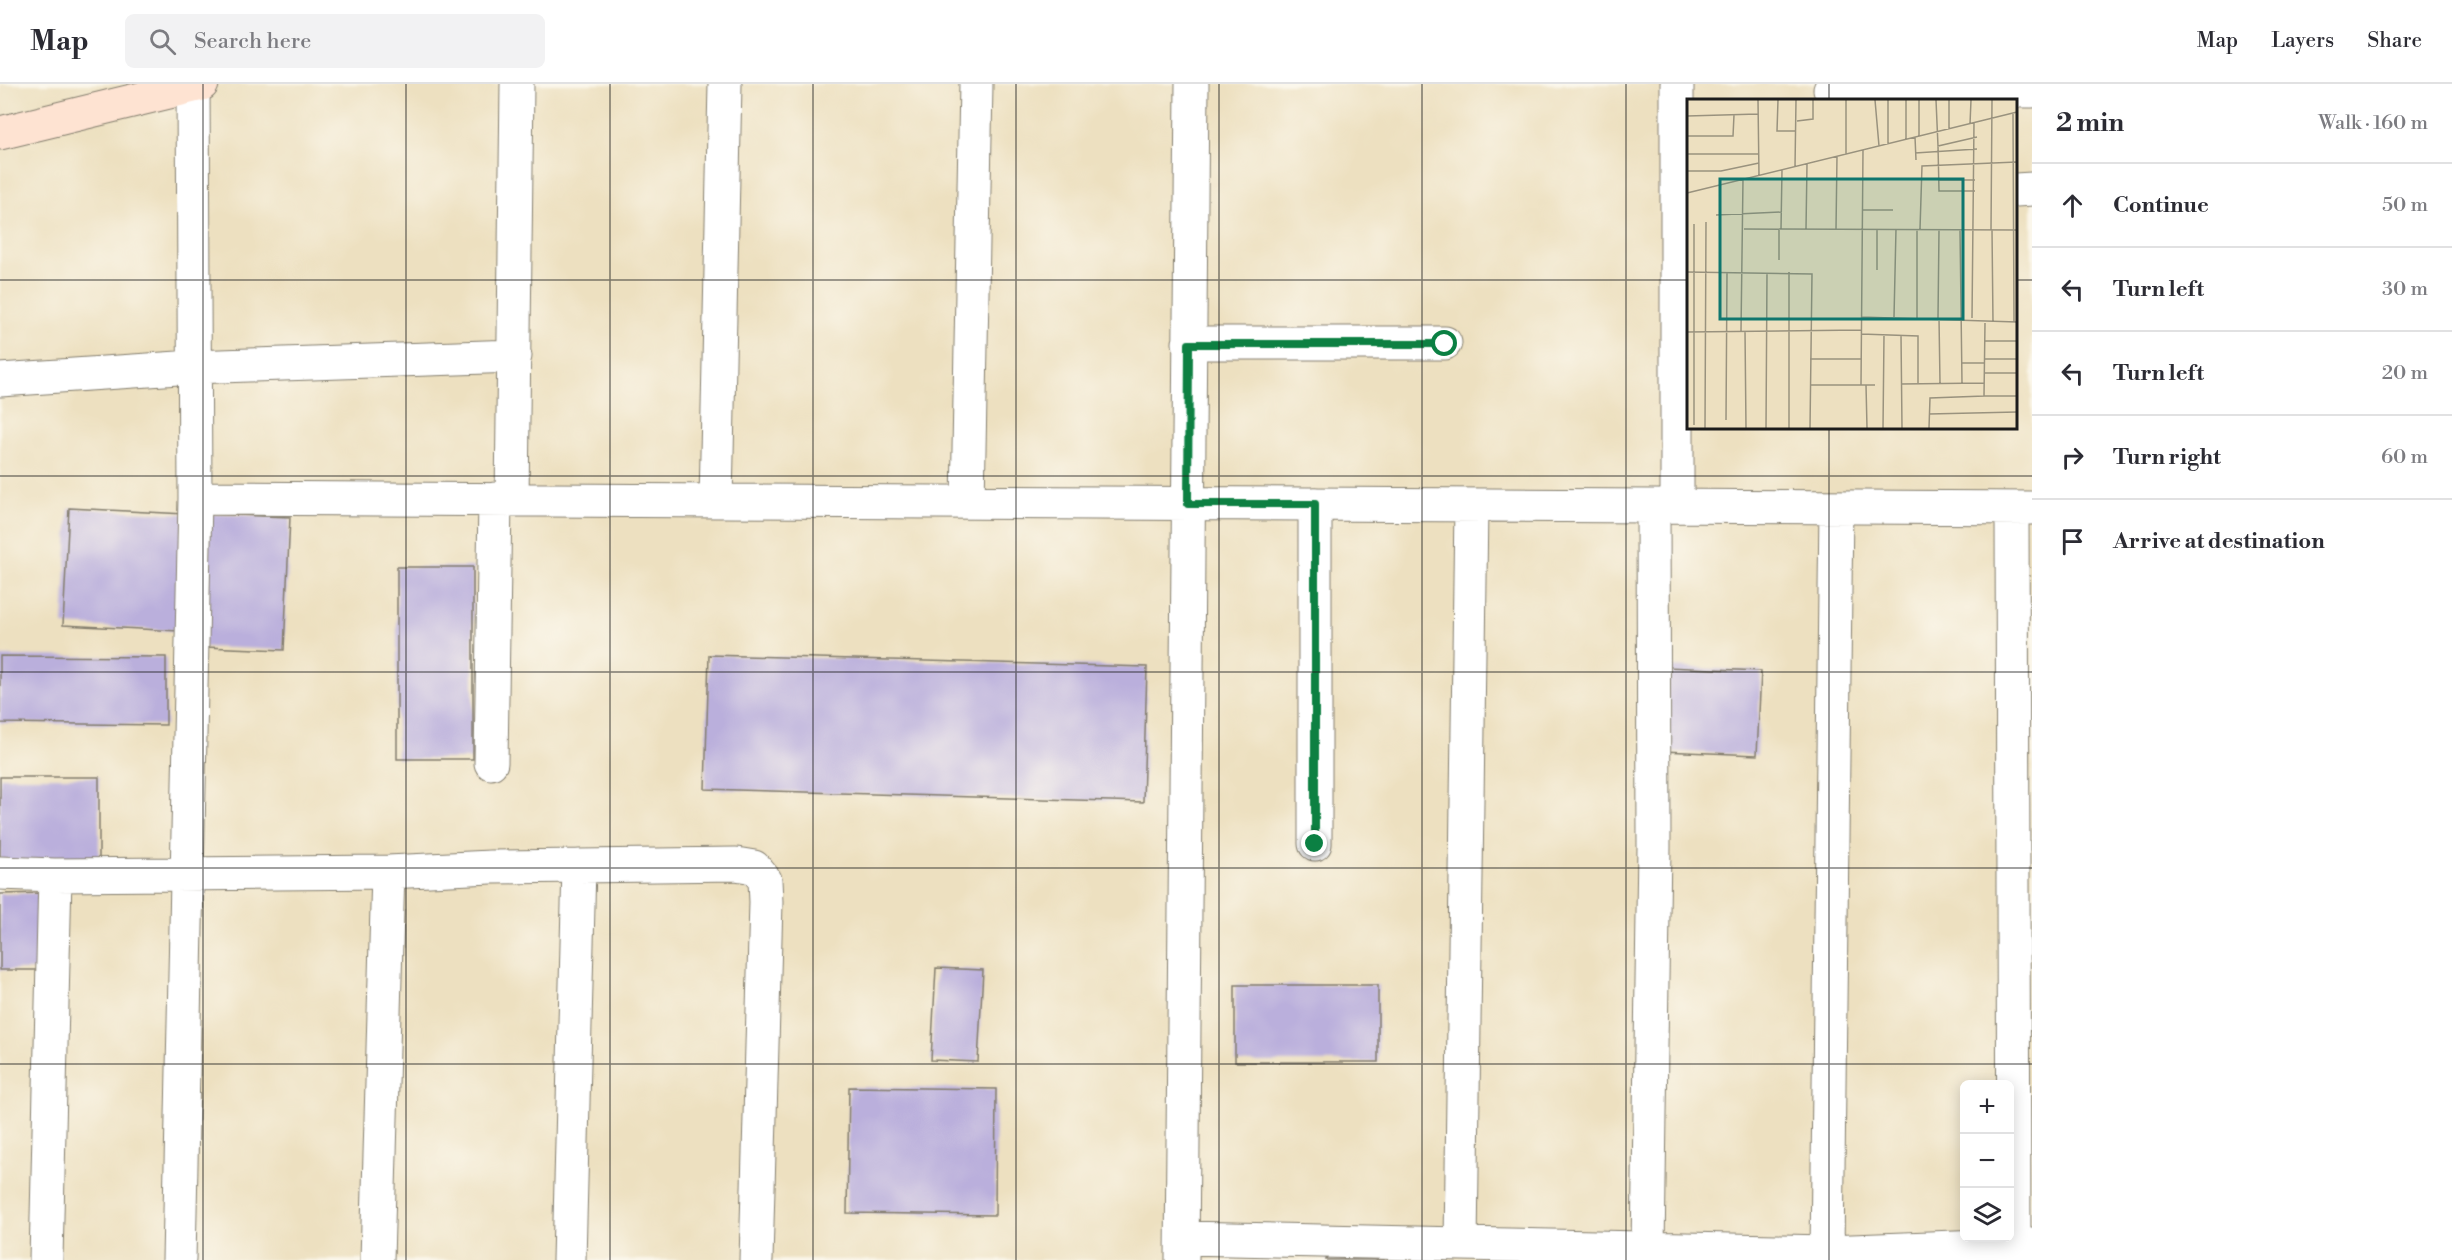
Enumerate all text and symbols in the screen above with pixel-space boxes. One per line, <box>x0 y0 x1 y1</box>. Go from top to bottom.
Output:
search box <box>125 14 545 68</box>
text: Map <box>30 24 89 59</box>
icon: search <box>146 25 179 58</box>
text: Search here <box>194 28 311 55</box>
text: Map <box>2197 28 2238 54</box>
text: Layers <box>2271 28 2334 54</box>
text: Share <box>2367 28 2422 54</box>
inset map <box>1687 99 2017 429</box>
text: 2 min <box>2056 107 2124 139</box>
text: Walk · 160 m <box>2318 111 2428 136</box>
icon: ahead <box>2056 189 2089 222</box>
text: Continue <box>2113 192 2209 219</box>
text: 50 m <box>2382 193 2428 218</box>
icon: left <box>2056 273 2089 306</box>
text: Turn left <box>2113 276 2204 303</box>
text: 30 m <box>2382 277 2428 302</box>
route start <box>1431 330 1457 356</box>
icon: left <box>2056 357 2089 390</box>
text: Turn left <box>2113 360 2204 387</box>
text: 20 m <box>2382 361 2428 386</box>
icon: right <box>2056 441 2089 474</box>
text: Turn right <box>2113 444 2221 471</box>
text: 60 m <box>2381 445 2428 470</box>
icon: arrive <box>2056 525 2089 558</box>
text: Arrive at destination <box>2113 528 2325 555</box>
route end <box>1301 830 1327 856</box>
map controls <box>1960 1080 2014 1242</box>
button: + <box>1960 1080 2014 1134</box>
button: − <box>1960 1134 2014 1188</box>
button: layers <box>1960 1188 2014 1242</box>

